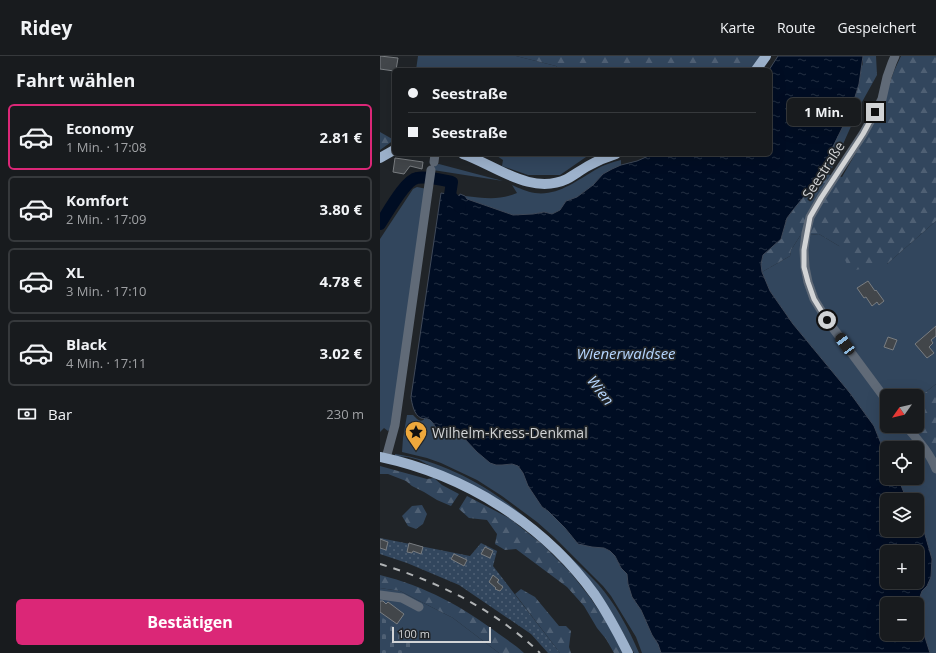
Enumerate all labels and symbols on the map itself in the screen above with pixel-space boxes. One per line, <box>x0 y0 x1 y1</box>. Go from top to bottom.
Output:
callout: 1 Min. <box>787 98 861 126</box>
route end <box>866 103 884 121</box>
street label: Seestraße <box>797 137 849 202</box>
route start <box>818 311 836 329</box>
car <box>833 331 857 357</box>
water label: Wienerwaldsee <box>576 343 676 363</box>
water label: Wien <box>583 371 619 409</box>
north arrow <box>880 389 924 433</box>
place icon: Wilhelm-Kress-Denkmal <box>403 419 429 452</box>
place label: Wilhelm-Kress-Denkmal <box>432 423 588 442</box>
scale bar <box>392 625 491 644</box>

